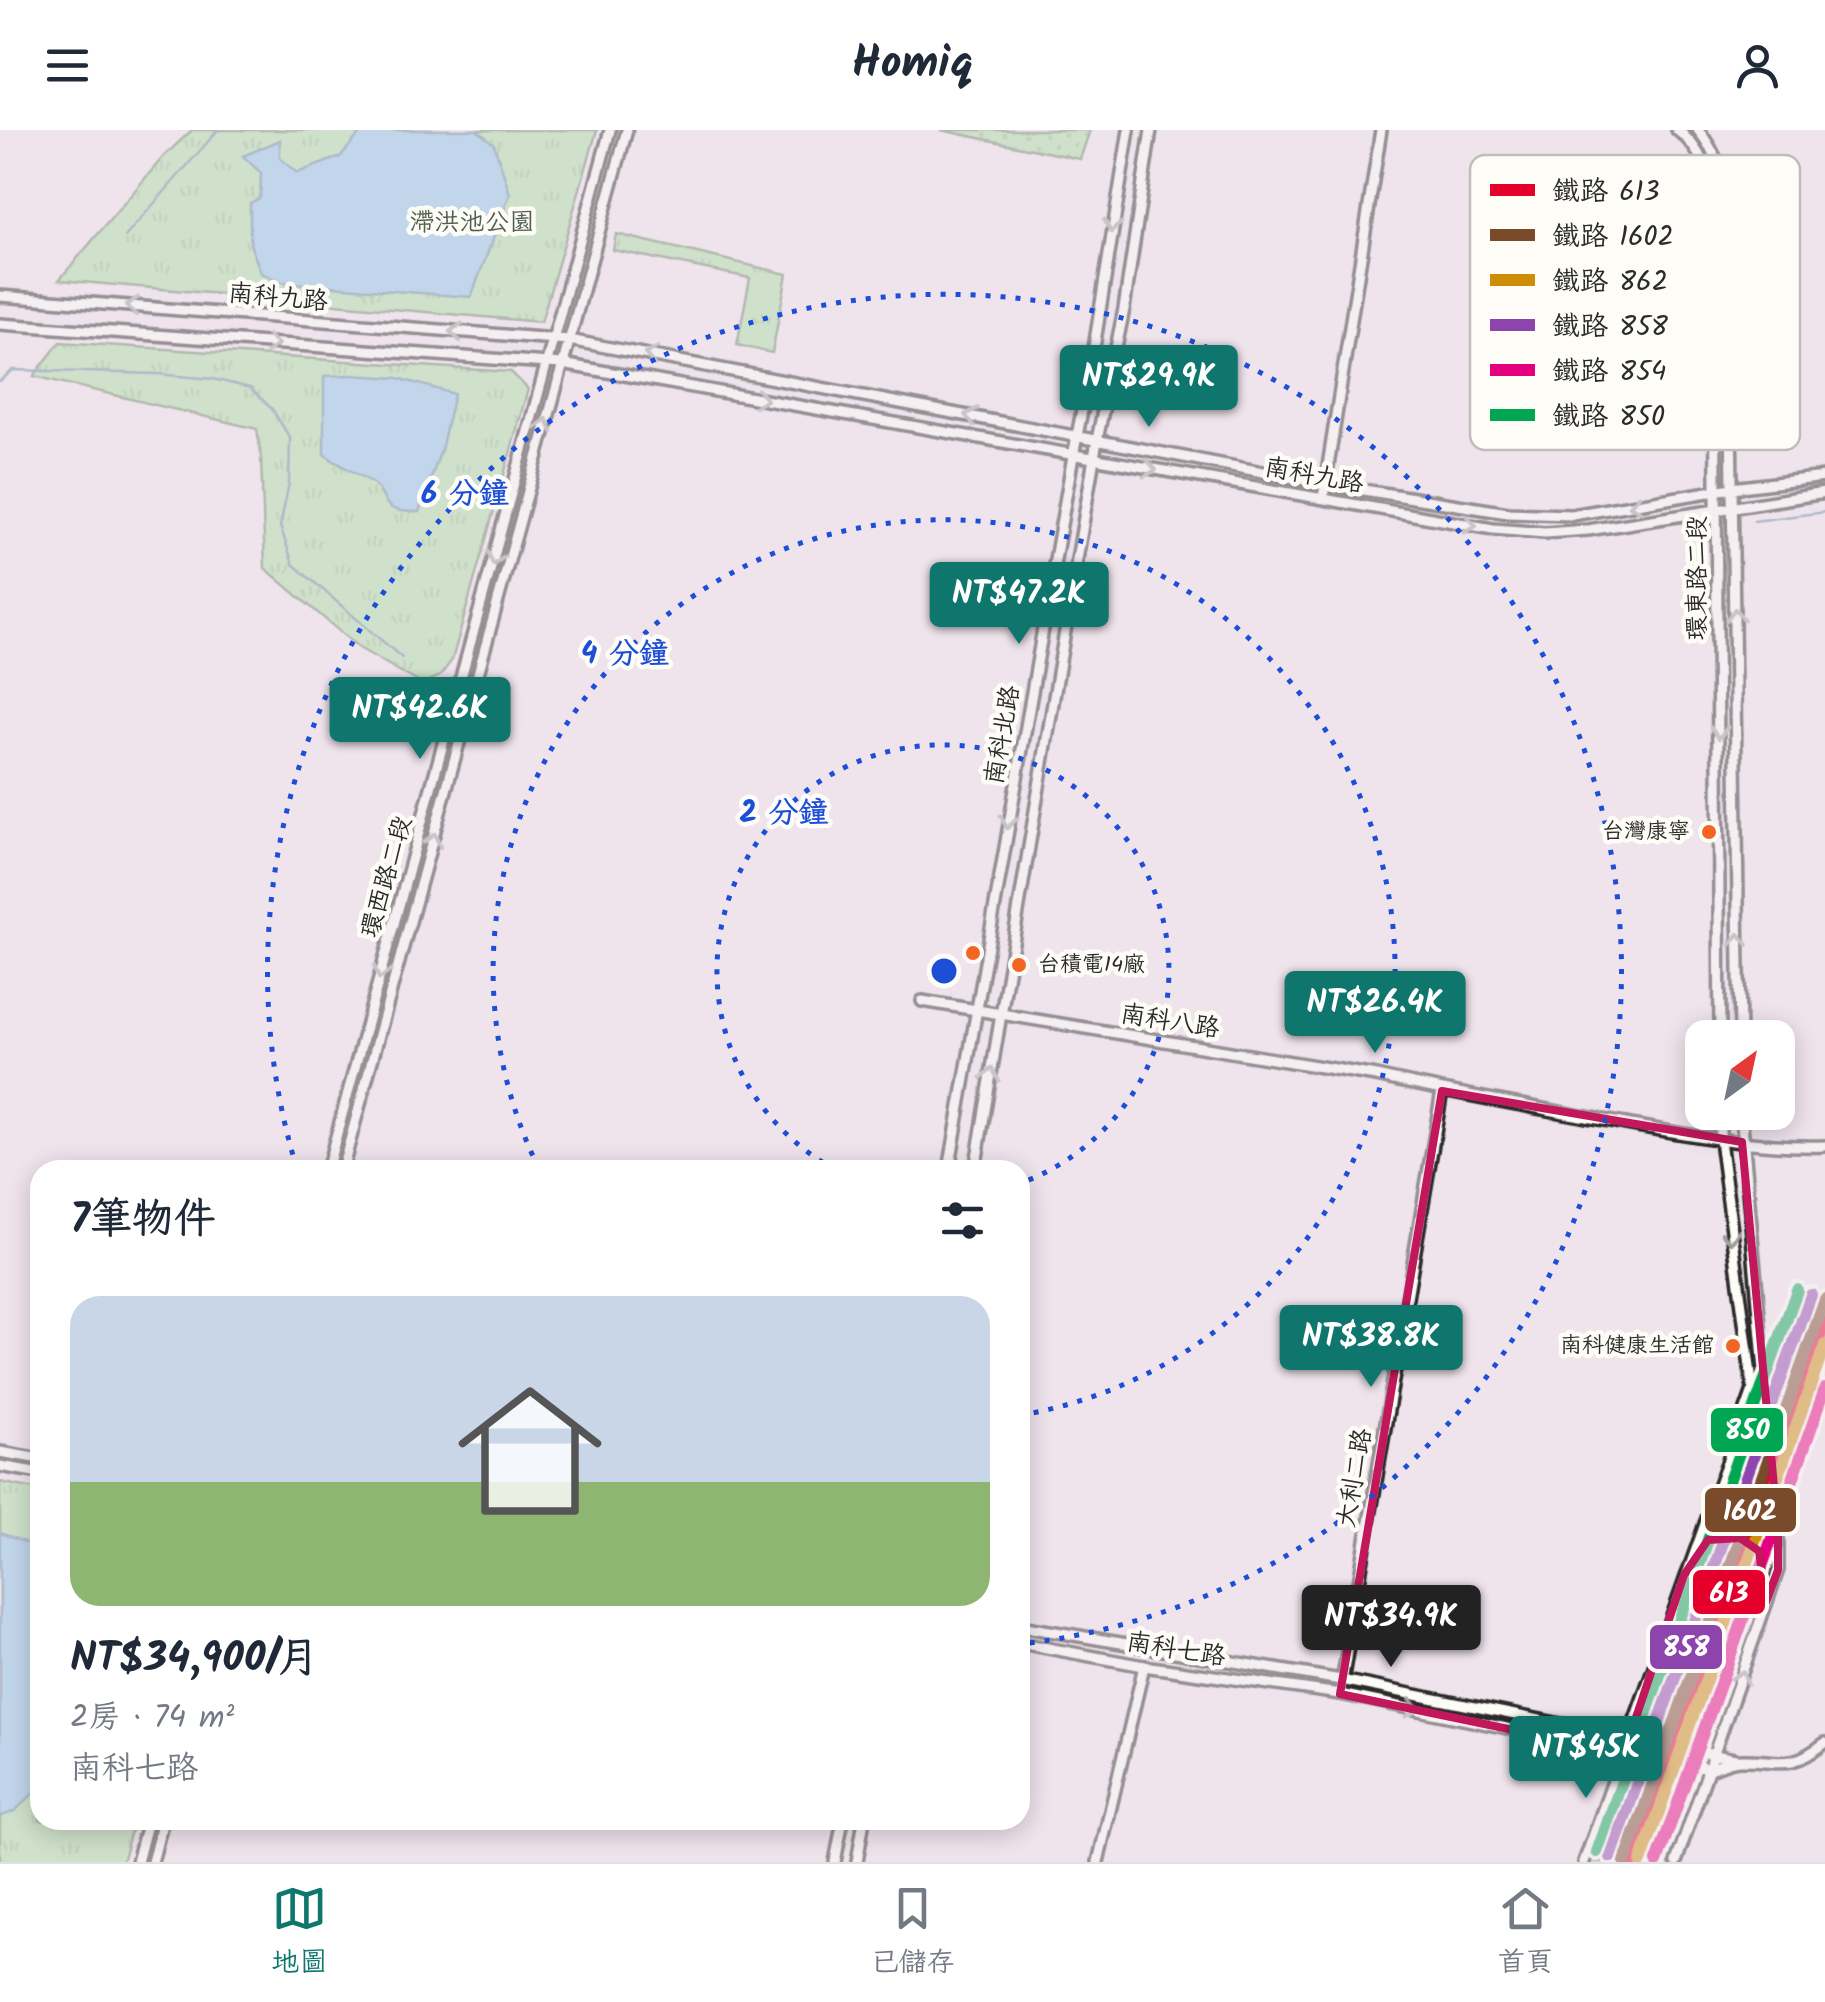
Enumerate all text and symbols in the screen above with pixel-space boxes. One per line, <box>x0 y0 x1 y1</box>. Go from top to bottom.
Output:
text: Homiq <box>852 29 973 101</box>
icon: menu <box>40 38 95 93</box>
icon: person <box>1730 38 1785 93</box>
legend <box>1470 155 1800 450</box>
text: 鐵路 613 <box>1552 170 1660 215</box>
park label: 滯洪池公園 <box>409 203 535 243</box>
text: 鐵路 1602 <box>1552 215 1674 260</box>
one-way arrow <box>1103 218 1124 234</box>
text: 鐵路 862 <box>1552 260 1668 305</box>
street label: 南科九路 <box>226 274 330 322</box>
one-way arrow <box>124 296 140 318</box>
text: 鐵路 858 <box>1552 305 1668 350</box>
one-way arrow <box>448 322 464 343</box>
one-way arrow <box>264 333 280 354</box>
pin: NT$29.9K <box>1046 345 1252 430</box>
one-way arrow <box>643 346 660 367</box>
text: 鐵路 854 <box>1552 350 1667 395</box>
text: NT$29.9K <box>1082 352 1216 403</box>
one-way arrow <box>753 388 769 409</box>
text: 鐵路 850 <box>1552 395 1665 440</box>
one-way arrow <box>963 406 979 427</box>
one-way arrow <box>533 417 554 434</box>
street label: 南科九路 <box>1261 448 1367 504</box>
one-way arrow <box>1141 458 1158 479</box>
text: 6 分鐘 <box>421 471 509 519</box>
one-way arrow <box>1628 494 1644 515</box>
one-way arrow <box>1462 514 1478 535</box>
street label: 環東路二段 <box>1678 515 1718 641</box>
one-way arrow <box>485 550 506 567</box>
pin: NT$47.2K <box>916 562 1122 647</box>
text: NT$47.2K <box>952 569 1086 620</box>
one-way arrow <box>1724 607 1745 623</box>
text: 4 分鐘 <box>581 631 669 679</box>
pin: NT$42.6K <box>317 677 523 762</box>
street label: 南科北路 <box>975 682 1031 788</box>
text: NT$42.6K <box>352 684 488 735</box>
one-way arrow <box>1708 724 1730 740</box>
text: 2 分鐘 <box>739 790 829 838</box>
street label: 環西路二段 <box>351 811 423 943</box>
one-way arrow <box>998 814 1019 830</box>
place label: 台灣康寧 <box>1602 815 1690 850</box>
marker: 台灣康寧 <box>1699 822 1719 842</box>
one-way arrow <box>422 832 443 849</box>
one-way arrow <box>1728 932 1750 948</box>
unlabelled marker <box>963 943 983 963</box>
place label: 台積電14廠 <box>1038 948 1145 983</box>
centre of rings <box>926 953 962 989</box>
marker: 台積電14廠 <box>1009 955 1029 975</box>
one-way arrow <box>371 964 392 982</box>
pin: NT$26.4K <box>1272 971 1478 1056</box>
text: NT$26.4K <box>1307 978 1443 1029</box>
street label: 南科八路 <box>1117 994 1223 1050</box>
north arrow <box>1685 1020 1795 1130</box>
map controls <box>1685 1020 1795 1130</box>
one-way arrow <box>980 1066 1001 1082</box>
text: 7筆物件 <box>70 1187 216 1254</box>
icon: filters <box>935 1193 990 1248</box>
one-way arrow <box>1720 1229 1741 1245</box>
pin: NT$38.8K <box>1268 1305 1474 1390</box>
text: NT$38.8K <box>1302 1312 1440 1363</box>
place label: 南科健康生活館 <box>1560 1329 1714 1364</box>
marker: 南科健康生活館 <box>1723 1336 1743 1356</box>
icon: home <box>440 1361 620 1541</box>
line badge: 850 <box>1709 1406 1785 1454</box>
text: 850 <box>1724 1409 1770 1454</box>
street label: 大利二路 <box>1327 1425 1383 1531</box>
line badge: 1602 <box>1703 1486 1798 1534</box>
text: 1602 <box>1723 1490 1777 1535</box>
line badge: 613 <box>1691 1568 1767 1616</box>
text: 613 <box>1710 1572 1748 1617</box>
pin: NT$34.9K <box>1288 1585 1494 1670</box>
text: NT$34.9K <box>1324 1592 1458 1643</box>
street label: 南科七路 <box>1123 1622 1229 1678</box>
line badge: 858 <box>1648 1623 1724 1671</box>
text: NT$34,900/月 <box>70 1626 319 1693</box>
text: 858 <box>1662 1626 1710 1671</box>
one-way arrow <box>1729 1669 1749 1686</box>
text: 2房 · 74 m² <box>70 1693 234 1744</box>
one-way arrow <box>1404 1698 1421 1719</box>
pin: NT$45K <box>1505 1716 1667 1801</box>
text: NT$45K <box>1531 1723 1641 1774</box>
text: 南科七路 <box>70 1744 198 1795</box>
tab: 地圖 <box>271 1881 328 1986</box>
tab: 已儲存 <box>870 1881 955 1986</box>
tab: 首頁 <box>1497 1881 1554 1986</box>

